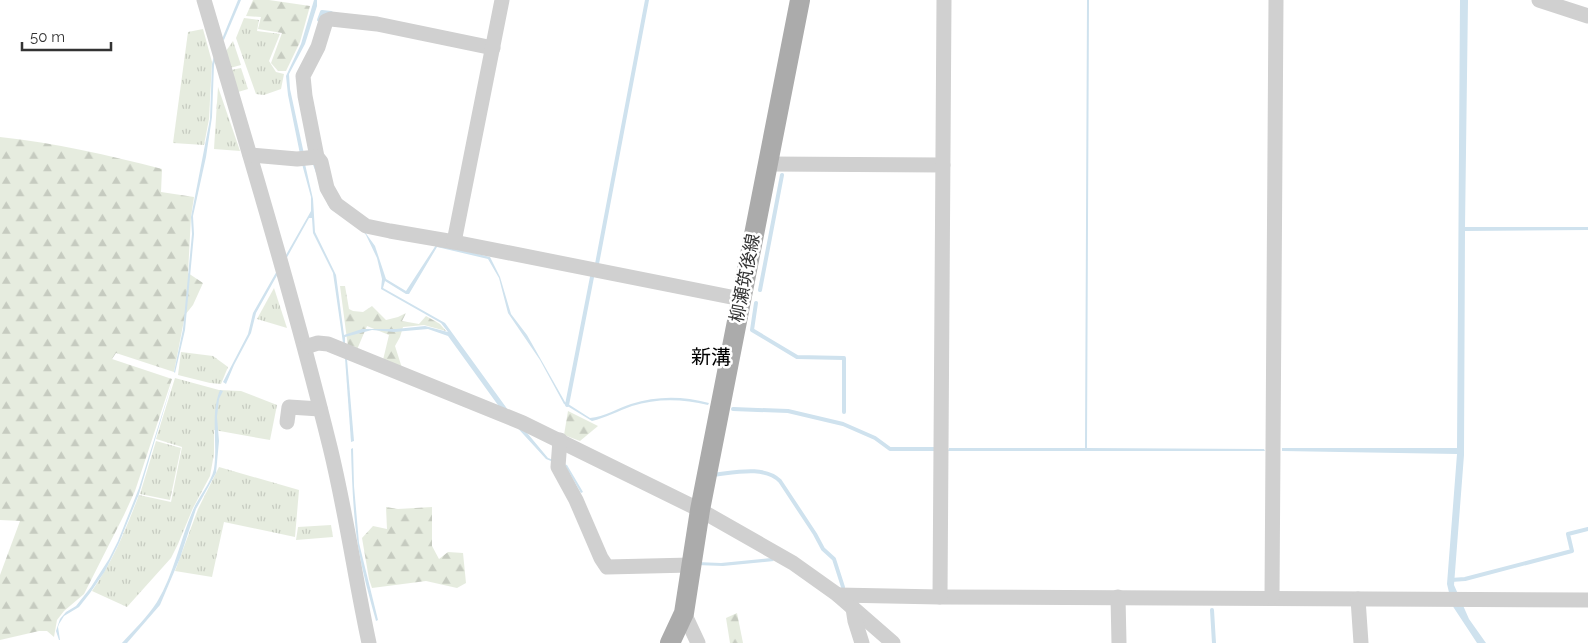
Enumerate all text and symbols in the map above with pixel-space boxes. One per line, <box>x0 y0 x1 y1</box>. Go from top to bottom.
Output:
scale bar <box>22 20 111 52</box>
text: 50 m <box>30 28 65 46</box>
street label: 柳瀬筑後線 <box>726 232 763 324</box>
district label: 新溝 <box>691 345 731 369</box>

